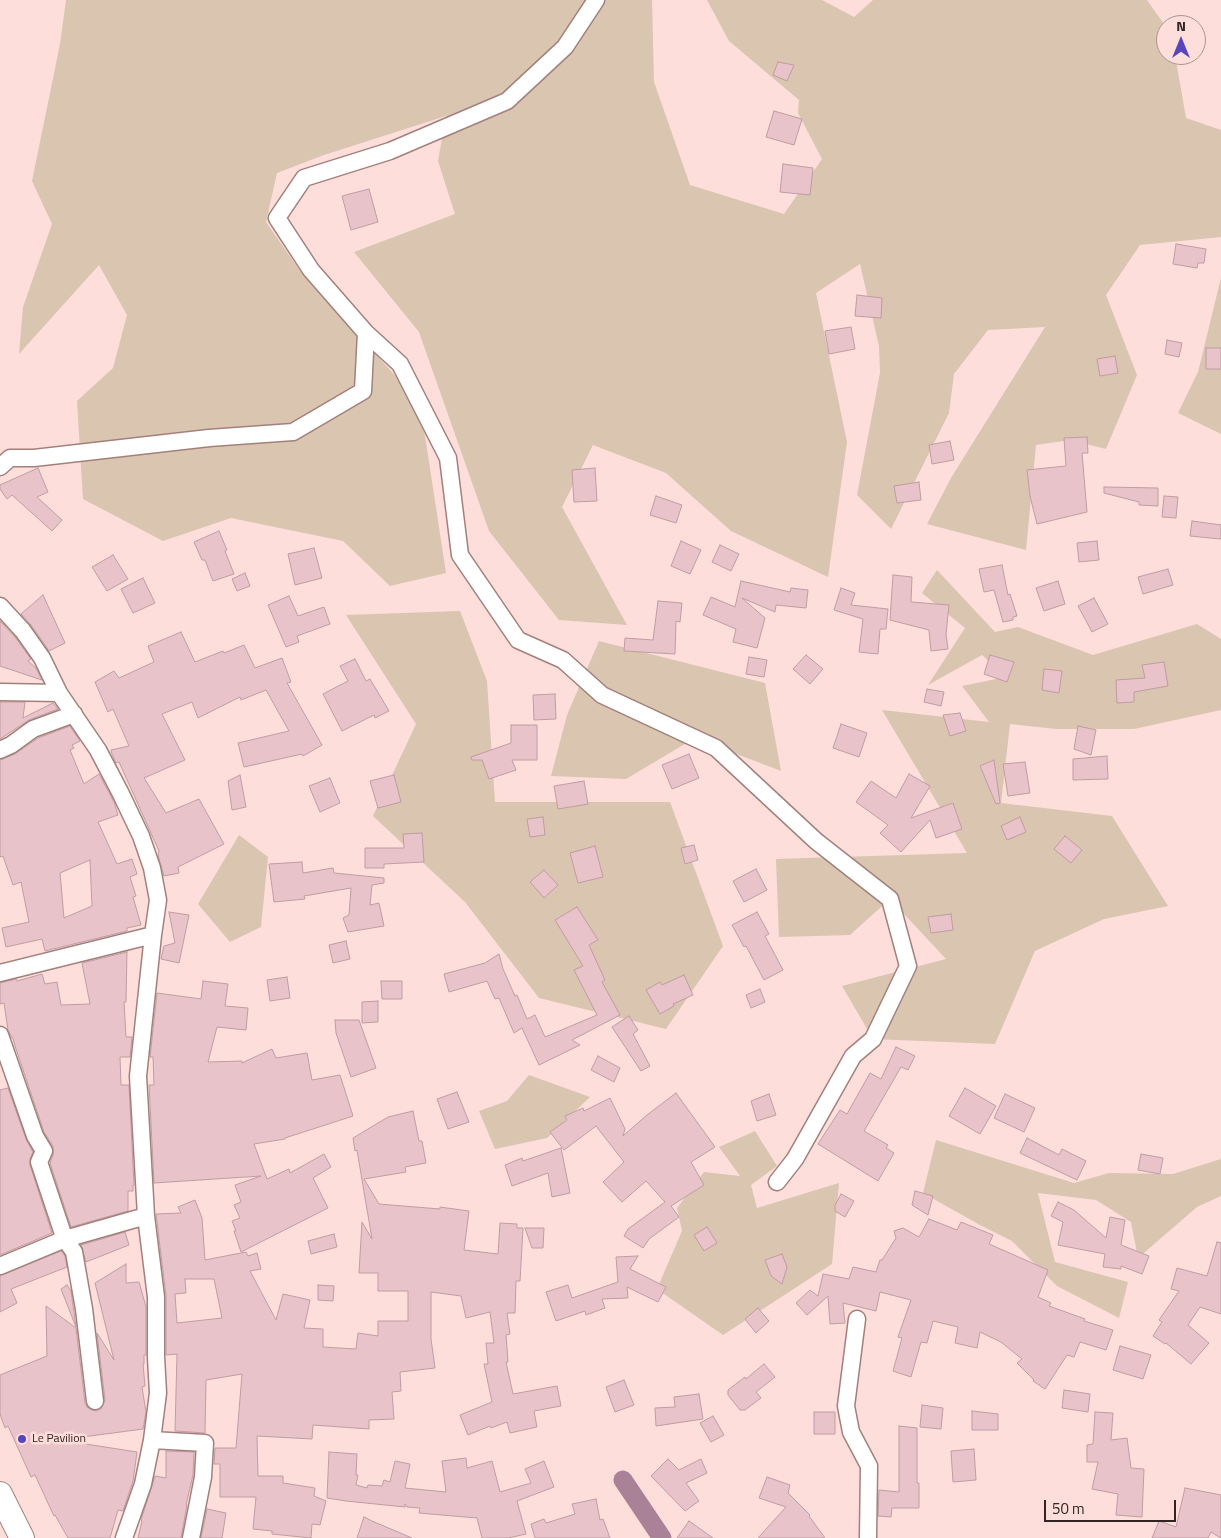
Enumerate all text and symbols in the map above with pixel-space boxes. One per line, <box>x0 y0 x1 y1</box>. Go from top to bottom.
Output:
north arrow <box>1156 15 1206 65</box>
text: N <box>1176 15 1186 36</box>
place label: Le Pavilion <box>32 1432 86 1446</box>
marker: Le Pavilion <box>16 1433 28 1445</box>
scale bar <box>1046 1490 1178 1522</box>
text: 50 m <box>1052 1497 1085 1520</box>

